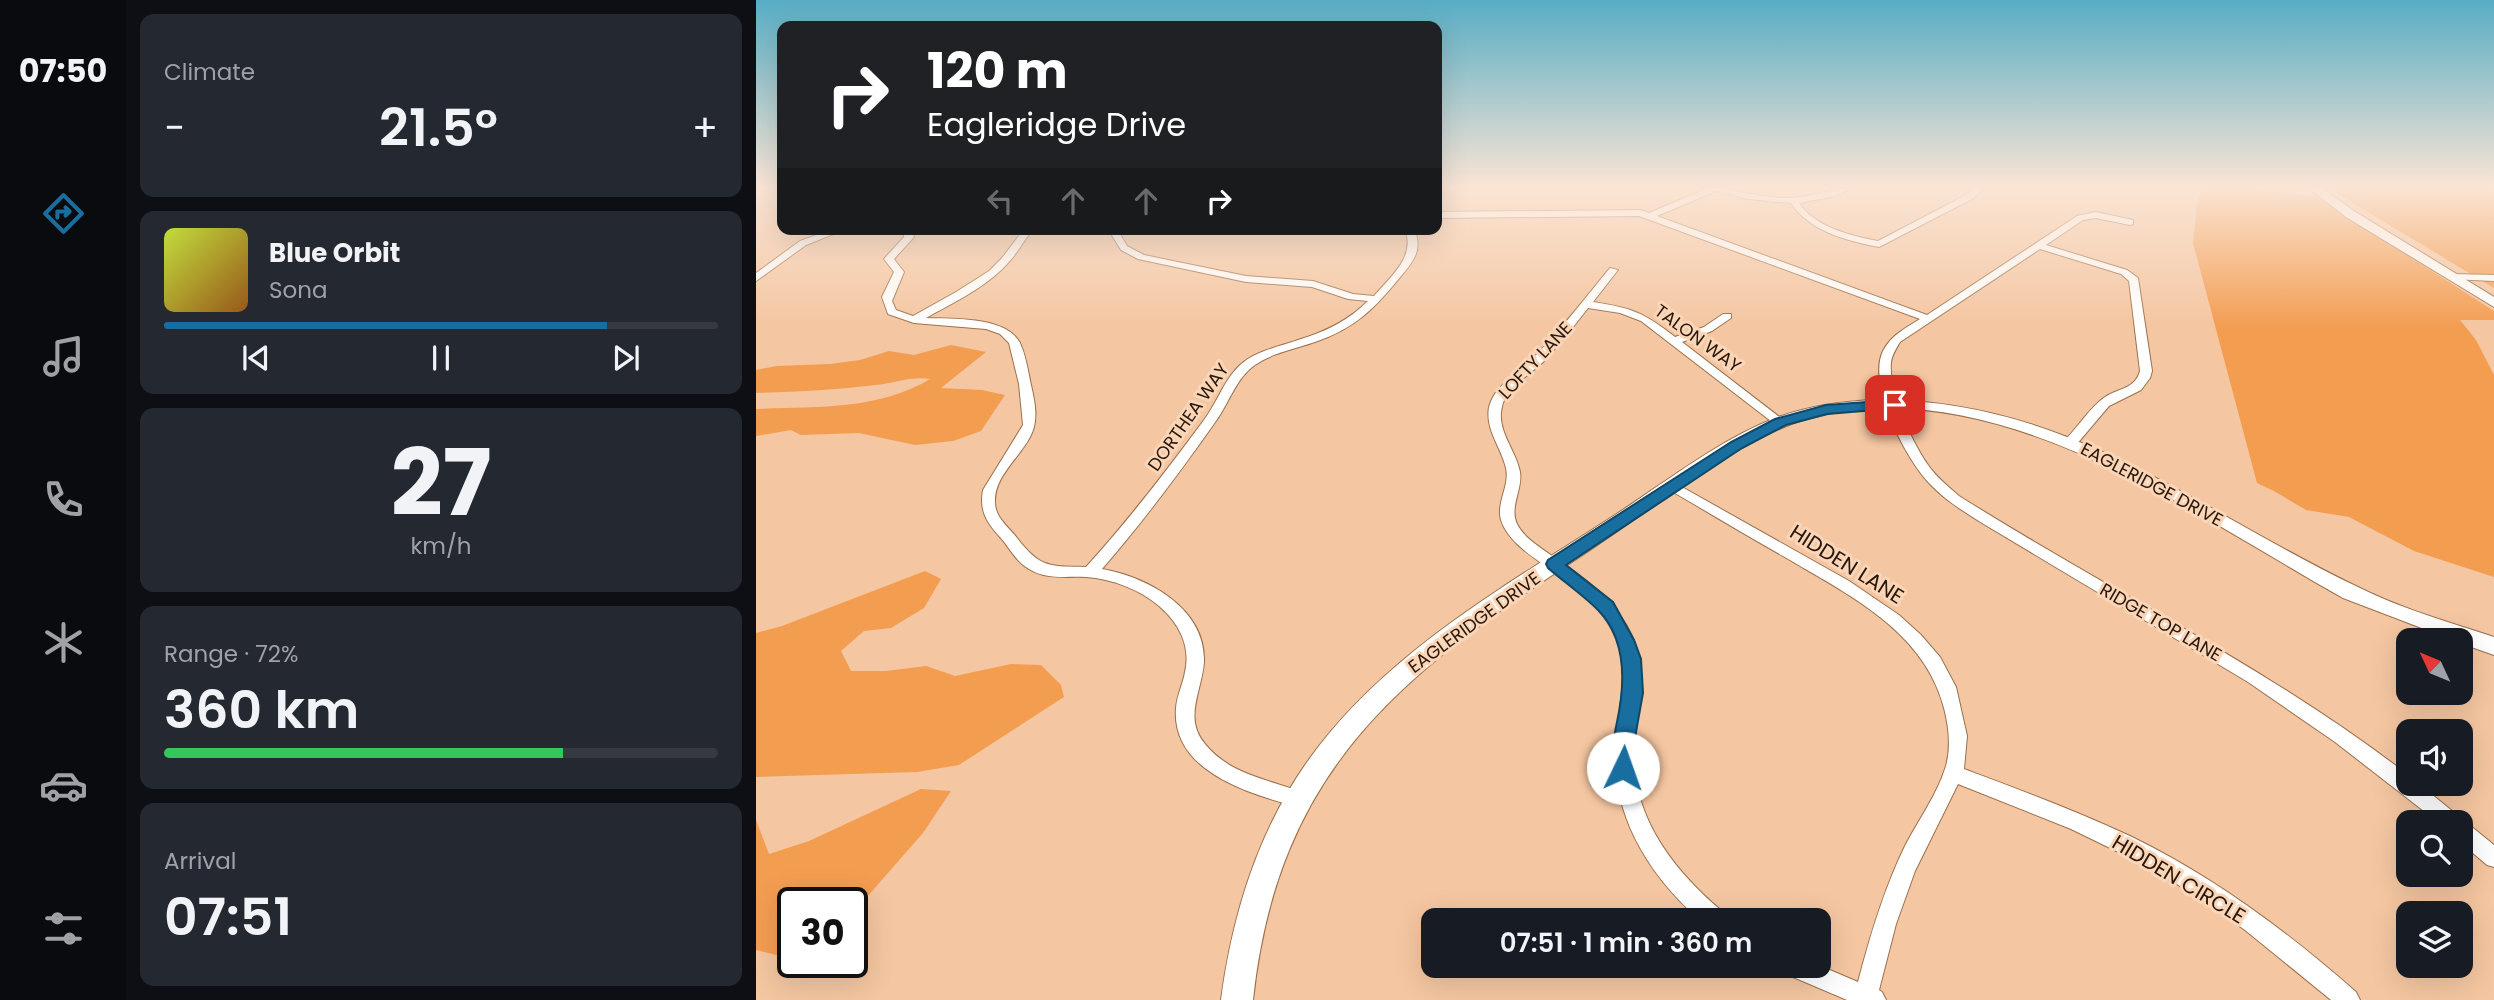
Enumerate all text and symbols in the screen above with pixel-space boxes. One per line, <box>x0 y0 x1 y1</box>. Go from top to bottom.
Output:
text: 120 m <box>927 37 1068 105</box>
text: 07:50 <box>19 48 107 93</box>
icon: right <box>812 49 903 140</box>
text: Climate <box>164 56 255 88</box>
text: 21.5° <box>379 91 498 164</box>
text: − <box>164 101 185 154</box>
text: + <box>692 101 718 154</box>
text: Eagleridge Drive <box>927 102 1186 147</box>
icon: left <box>981 182 1019 220</box>
icon: ahead <box>1054 182 1092 220</box>
icon: ahead <box>1127 182 1165 220</box>
icon: right <box>1200 182 1238 220</box>
icon: directions <box>39 189 88 238</box>
text: Blue Orbit <box>269 235 400 271</box>
text: Sona <box>269 274 328 306</box>
street label: TALON WAY <box>1650 298 1747 378</box>
street label: LOFTY LANE <box>1492 316 1578 404</box>
icon: music <box>39 332 88 381</box>
icon: previous <box>237 339 275 377</box>
icon: pause <box>422 339 460 377</box>
icon: next <box>607 339 645 377</box>
street label: DORTHEA WAY <box>1142 358 1235 476</box>
pin <box>1865 375 1925 435</box>
icon: arrive <box>1876 386 1914 424</box>
text: 27 <box>391 419 491 547</box>
street label: EAGLERIDGE DRIVE <box>2076 436 2228 532</box>
icon: phone <box>39 475 88 524</box>
street label: HIDDEN LANE <box>1784 517 1910 611</box>
text: km/h <box>410 530 472 562</box>
street label: EAGLERIDGE DRIVE <box>1403 565 1545 679</box>
street label: RIDGE TOP LANE <box>2095 577 2227 667</box>
icon: climate <box>39 618 88 667</box>
north arrow <box>2396 628 2473 705</box>
map controls <box>2396 628 2473 978</box>
text: Range · 72% <box>164 638 298 670</box>
text: 360 km <box>164 673 359 746</box>
button: sound <box>2396 719 2473 796</box>
position arrow <box>1586 731 1660 805</box>
icon: car <box>39 761 88 810</box>
button: search <box>2396 810 2473 887</box>
street label: HIDDEN CIRCLE <box>2107 828 2251 930</box>
text: Arrival <box>164 845 236 877</box>
text: 07:51 <box>164 880 292 953</box>
speed limit sign: 30 <box>777 887 868 978</box>
button: layers <box>2396 901 2473 978</box>
icon: filters <box>39 904 88 953</box>
text: 07:51 · 1 min · 360 m <box>1500 925 1752 961</box>

